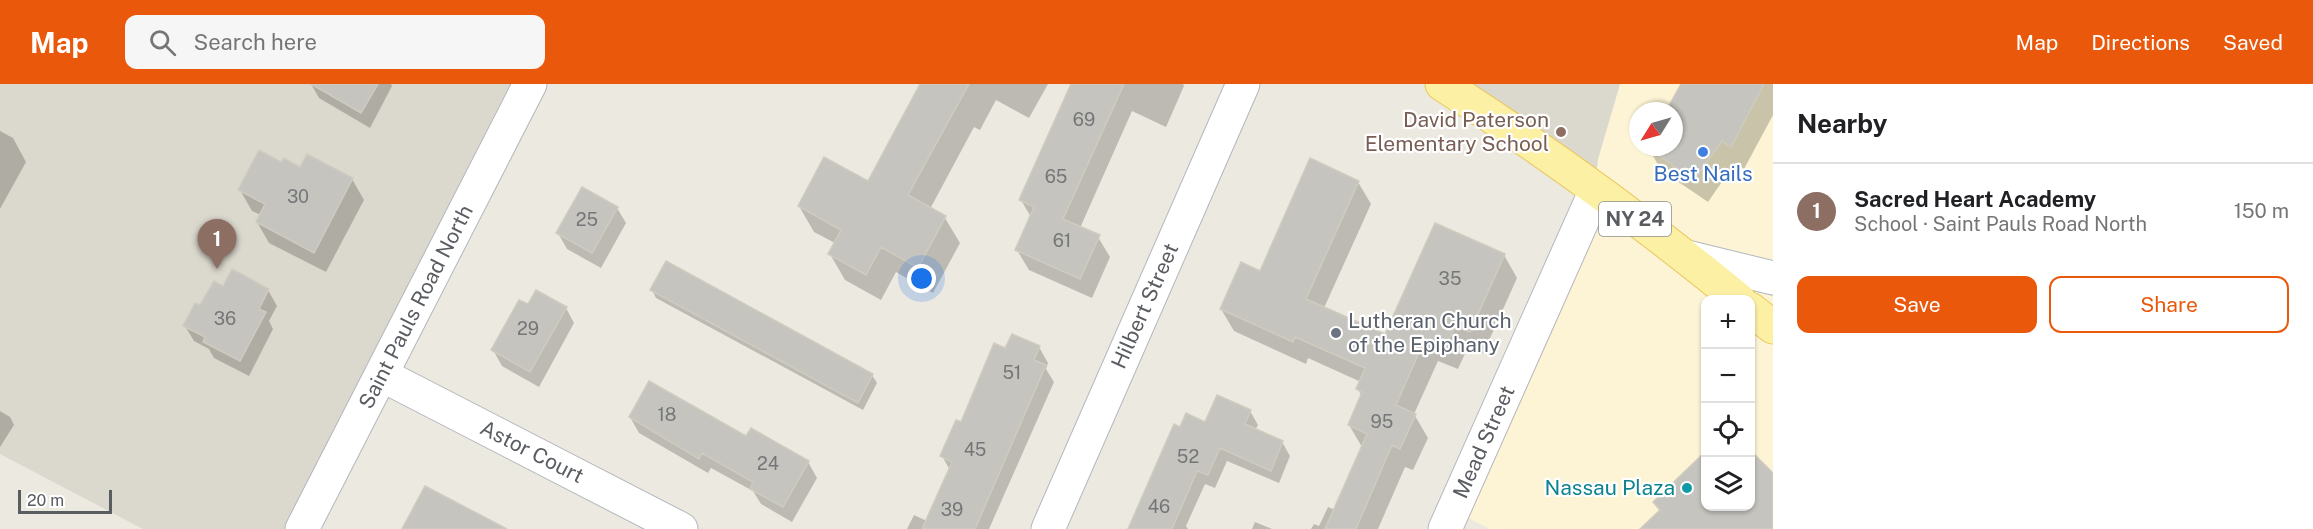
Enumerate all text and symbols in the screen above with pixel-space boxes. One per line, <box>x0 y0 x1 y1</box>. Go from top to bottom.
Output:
search box <box>125 15 545 69</box>
text: Map <box>30 26 89 59</box>
icon: search <box>146 26 179 59</box>
text: Search here <box>194 29 317 55</box>
text: Map <box>2016 30 2058 55</box>
text: Directions <box>2091 30 2190 55</box>
text: Saved <box>2223 30 2283 55</box>
north arrow <box>1629 102 1683 156</box>
place label: David Paterson Elementary School <box>1365 107 1549 156</box>
text: Nearby <box>1797 108 1887 139</box>
house number: 69 <box>1073 109 1095 130</box>
marker: David Paterson Elementary School <box>1554 125 1568 139</box>
marker: Best Nails <box>1696 145 1710 159</box>
place label: Best Nails <box>1653 161 1753 186</box>
house number: 65 <box>1045 166 1067 187</box>
house number: 30 <box>287 186 309 207</box>
text: Sacred Heart Academy <box>1854 186 2096 212</box>
text: 1 <box>1812 199 1821 223</box>
text: 150 m <box>2234 199 2289 223</box>
street label: Saint Pauls Road North <box>353 201 478 413</box>
road number: NY 24 <box>1599 202 1671 236</box>
house number: 25 <box>576 209 598 230</box>
text: School · Saint Pauls Road North <box>1854 212 2147 236</box>
pin: 1 <box>198 220 236 269</box>
house number: 61 <box>1053 230 1071 251</box>
street label: Hilbert Street <box>1106 239 1183 372</box>
your location <box>907 264 936 293</box>
house number: 35 <box>1439 268 1461 289</box>
button: Save <box>1797 276 2037 333</box>
button: Share <box>2049 276 2289 333</box>
map controls <box>1701 295 1755 511</box>
button: + <box>1701 295 1755 349</box>
house number: 36 <box>214 308 236 329</box>
place label: Lutheran Church of the Epiphany <box>1348 308 1512 357</box>
house number: 29 <box>517 318 539 339</box>
marker: Lutheran Church of the Epiphany <box>1329 326 1343 340</box>
button: − <box>1701 349 1755 403</box>
house number: 51 <box>1003 362 1021 383</box>
street label: Mead Street <box>1448 382 1520 502</box>
button: locate <box>1701 403 1755 457</box>
house number: 18 <box>658 404 676 425</box>
house number: 95 <box>1371 411 1393 432</box>
street label: Astor Court <box>476 415 588 488</box>
house number: 45 <box>964 439 986 460</box>
house number: 52 <box>1177 446 1199 467</box>
house number: 24 <box>757 453 779 474</box>
button: layers <box>1701 457 1755 511</box>
place label: Nassau Plaza <box>1545 475 1675 500</box>
marker: Nassau Plaza <box>1680 481 1694 495</box>
scale bar <box>18 487 112 514</box>
text: 20 m <box>27 491 64 510</box>
house number: 46 <box>1148 496 1170 517</box>
house number: 39 <box>941 499 963 520</box>

